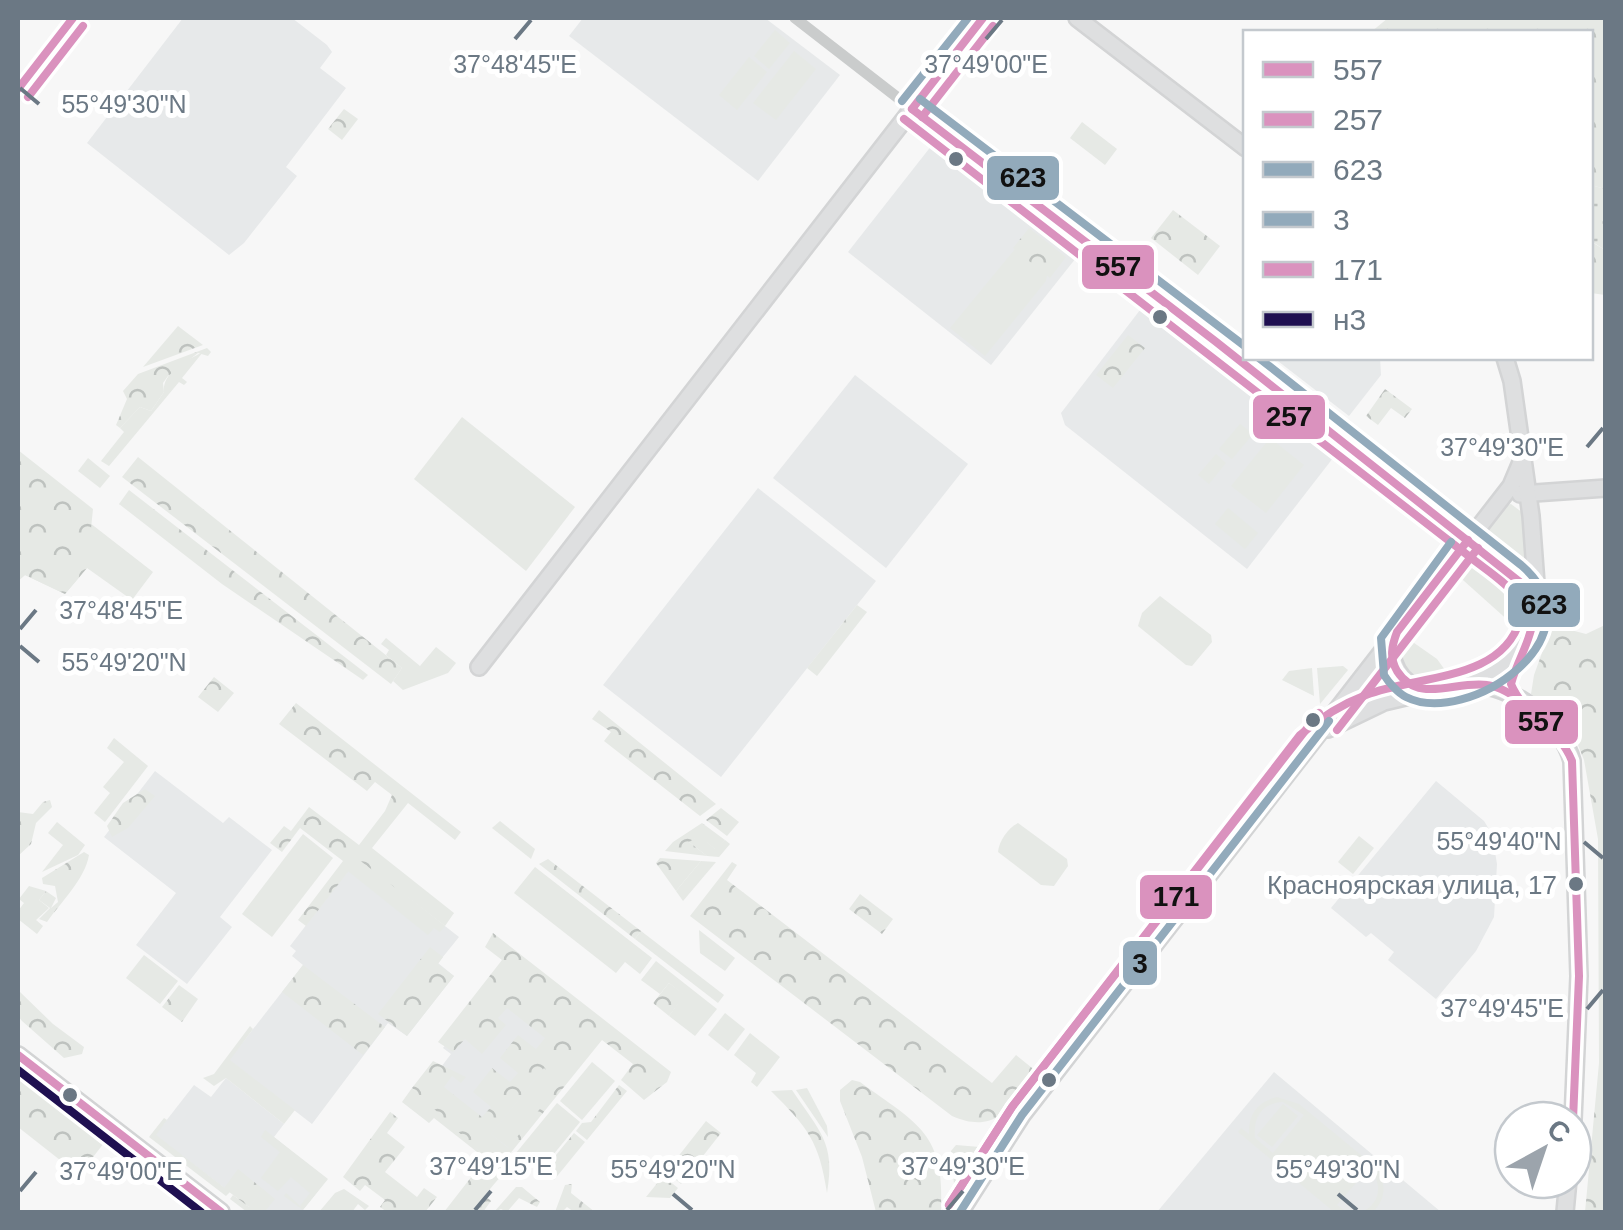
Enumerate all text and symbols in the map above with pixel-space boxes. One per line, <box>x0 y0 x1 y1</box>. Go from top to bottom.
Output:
legend <box>1243 30 1593 360</box>
text: 37°48'45"E <box>453 50 577 78</box>
text: 37°49'00"E <box>924 50 1048 78</box>
text: 557 <box>1333 53 1383 86</box>
text: 55°49'30"N <box>61 90 187 118</box>
text: 257 <box>1333 103 1383 136</box>
unlabelled marker <box>946 149 966 169</box>
text: 623 <box>1333 153 1383 186</box>
line badge: 623 <box>985 154 1061 202</box>
text: 623 <box>1000 162 1046 193</box>
text: 3 <box>1333 203 1350 236</box>
line badge: 557 <box>1080 243 1156 291</box>
text: 557 <box>1095 251 1141 282</box>
text: 171 <box>1333 253 1383 286</box>
text: н3 <box>1333 303 1366 336</box>
unlabelled marker <box>1150 307 1170 327</box>
line badge: 257 <box>1251 393 1327 441</box>
text: 257 <box>1266 401 1312 432</box>
text: 37°49'30"E <box>1440 433 1564 461</box>
line badge: 623 <box>1506 581 1582 629</box>
text: 623 <box>1521 589 1567 620</box>
text: 37°48'45"E <box>59 596 183 624</box>
text: 55°49'20"N <box>61 648 187 676</box>
line badge: 557 <box>1503 698 1580 746</box>
text: 557 <box>1518 706 1564 737</box>
unlabelled marker <box>1303 710 1323 730</box>
text: 55°49'40"N <box>1436 827 1562 855</box>
place label: Красноярская улица, 17 <box>1267 870 1557 900</box>
line badge: 171 <box>1138 873 1214 921</box>
marker: Красноярская улица, 17 <box>1566 874 1586 894</box>
text: 171 <box>1153 881 1199 912</box>
line badge: 3 <box>1121 939 1159 987</box>
text: 3 <box>1132 948 1148 979</box>
text: 37°49'45"E <box>1440 994 1564 1022</box>
unlabelled marker <box>1039 1070 1059 1090</box>
unlabelled marker <box>60 1085 80 1105</box>
north arrow <box>1493 1100 1593 1200</box>
text: С <box>1541 1113 1576 1150</box>
text: 37°49'15"E <box>429 1152 553 1180</box>
text: 37°49'30"E <box>901 1152 1025 1180</box>
text: 55°49'20"N <box>610 1155 736 1183</box>
text: 55°49'30"N <box>1275 1155 1401 1183</box>
text: 37°49'00"E <box>59 1157 183 1185</box>

